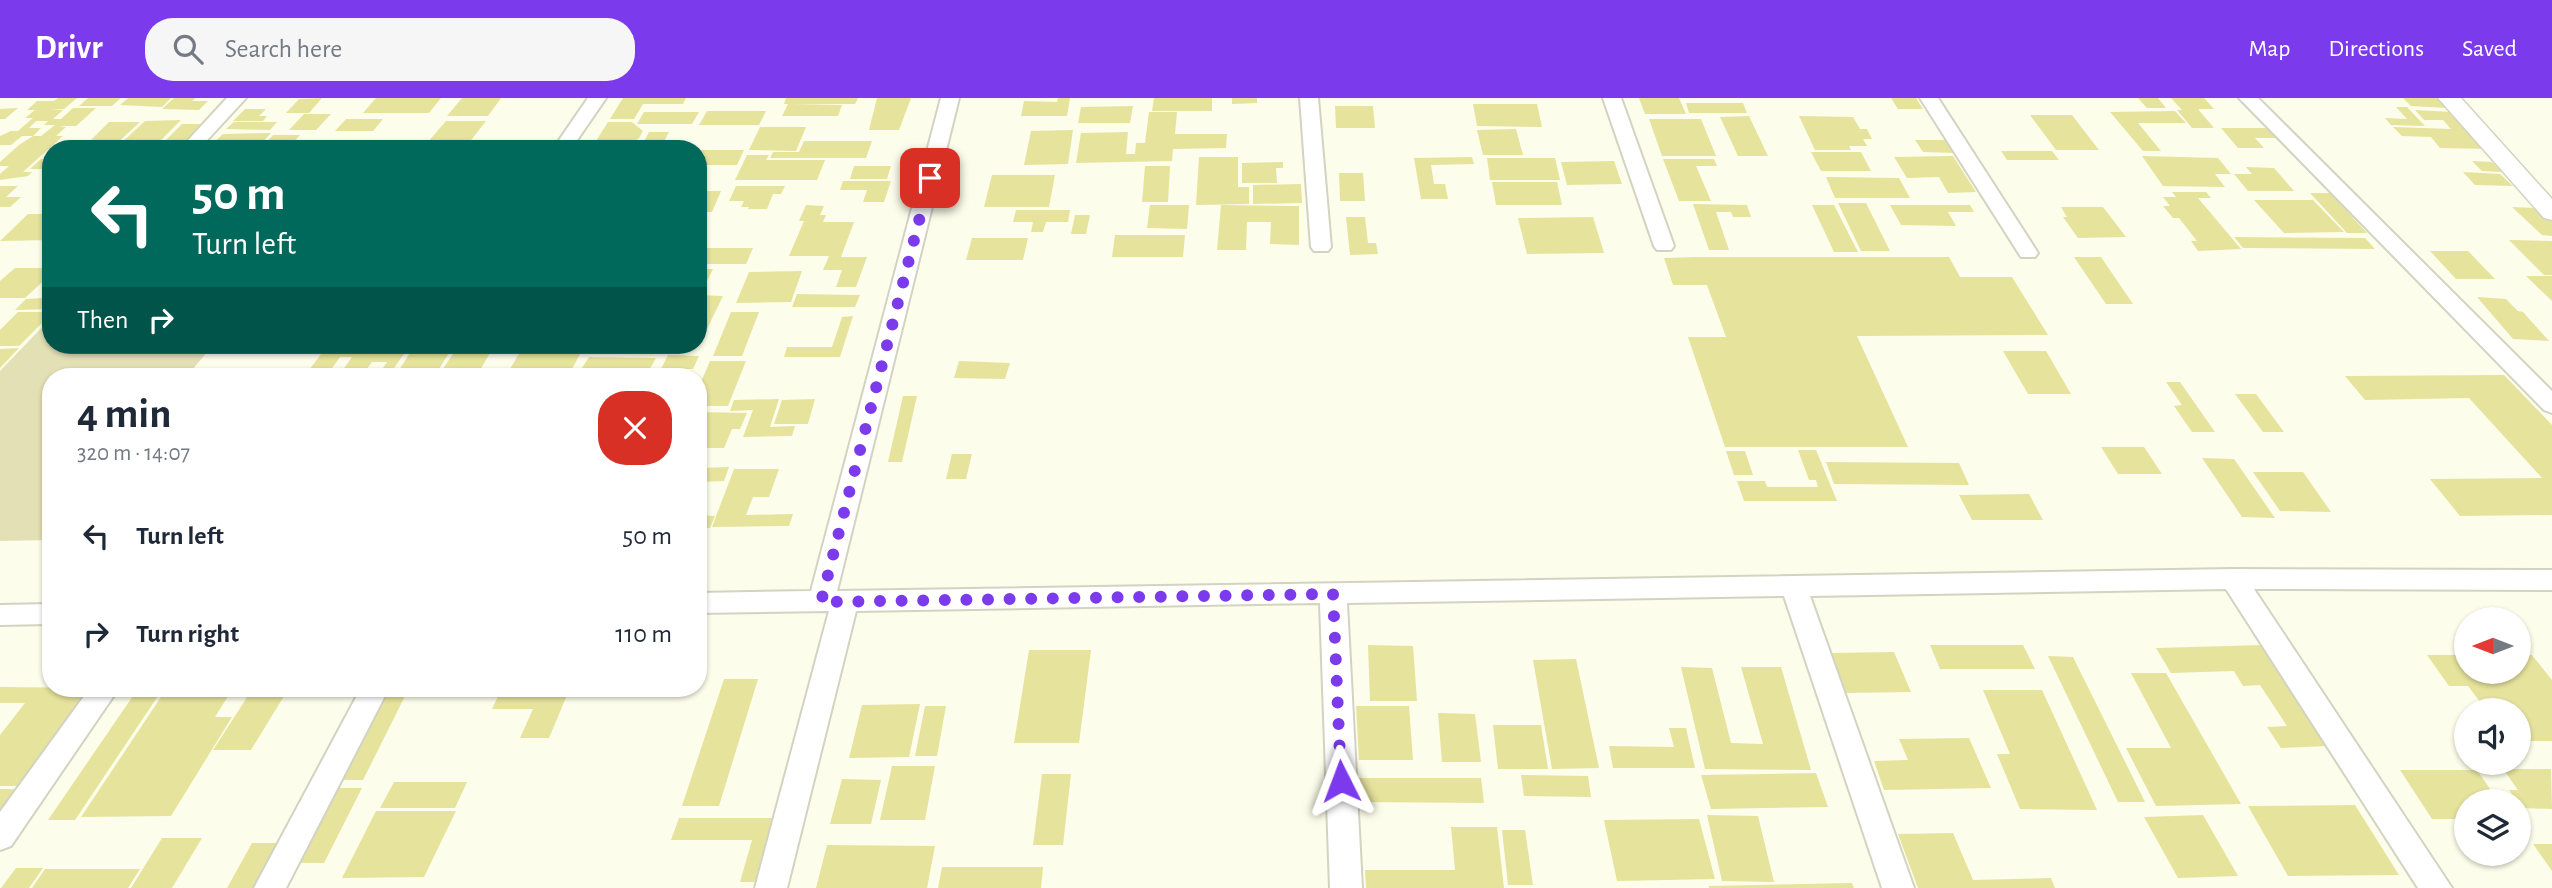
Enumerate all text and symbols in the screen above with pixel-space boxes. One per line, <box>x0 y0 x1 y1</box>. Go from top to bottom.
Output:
search box <box>145 18 635 81</box>
icon: search <box>169 30 207 68</box>
text: Drivr <box>35 32 103 65</box>
text: Search here <box>225 36 342 62</box>
text: Map <box>2248 37 2290 61</box>
text: Directions <box>2328 37 2424 61</box>
text: Saved <box>2462 37 2517 61</box>
pin <box>900 148 960 208</box>
icon: arrive <box>911 159 949 197</box>
icon: left <box>77 168 168 259</box>
text: 50 m <box>192 170 286 219</box>
text: Turn left <box>192 228 296 260</box>
icon: right <box>142 301 180 339</box>
text: Then <box>77 307 128 333</box>
button: close <box>598 391 672 465</box>
text: 4 min <box>77 393 172 435</box>
text: 320 m · 14:07 <box>77 442 190 465</box>
icon: left <box>77 517 115 555</box>
text: Turn left <box>136 523 224 549</box>
text: 50 m <box>622 523 672 549</box>
north arrow <box>2454 607 2530 684</box>
map controls <box>2454 607 2531 866</box>
icon: right <box>77 615 115 653</box>
text: Turn right <box>136 621 239 647</box>
text: 110 m <box>615 621 672 647</box>
button: sound <box>2454 698 2531 775</box>
position arrow <box>1304 744 1378 818</box>
button: layers <box>2454 789 2531 866</box>

